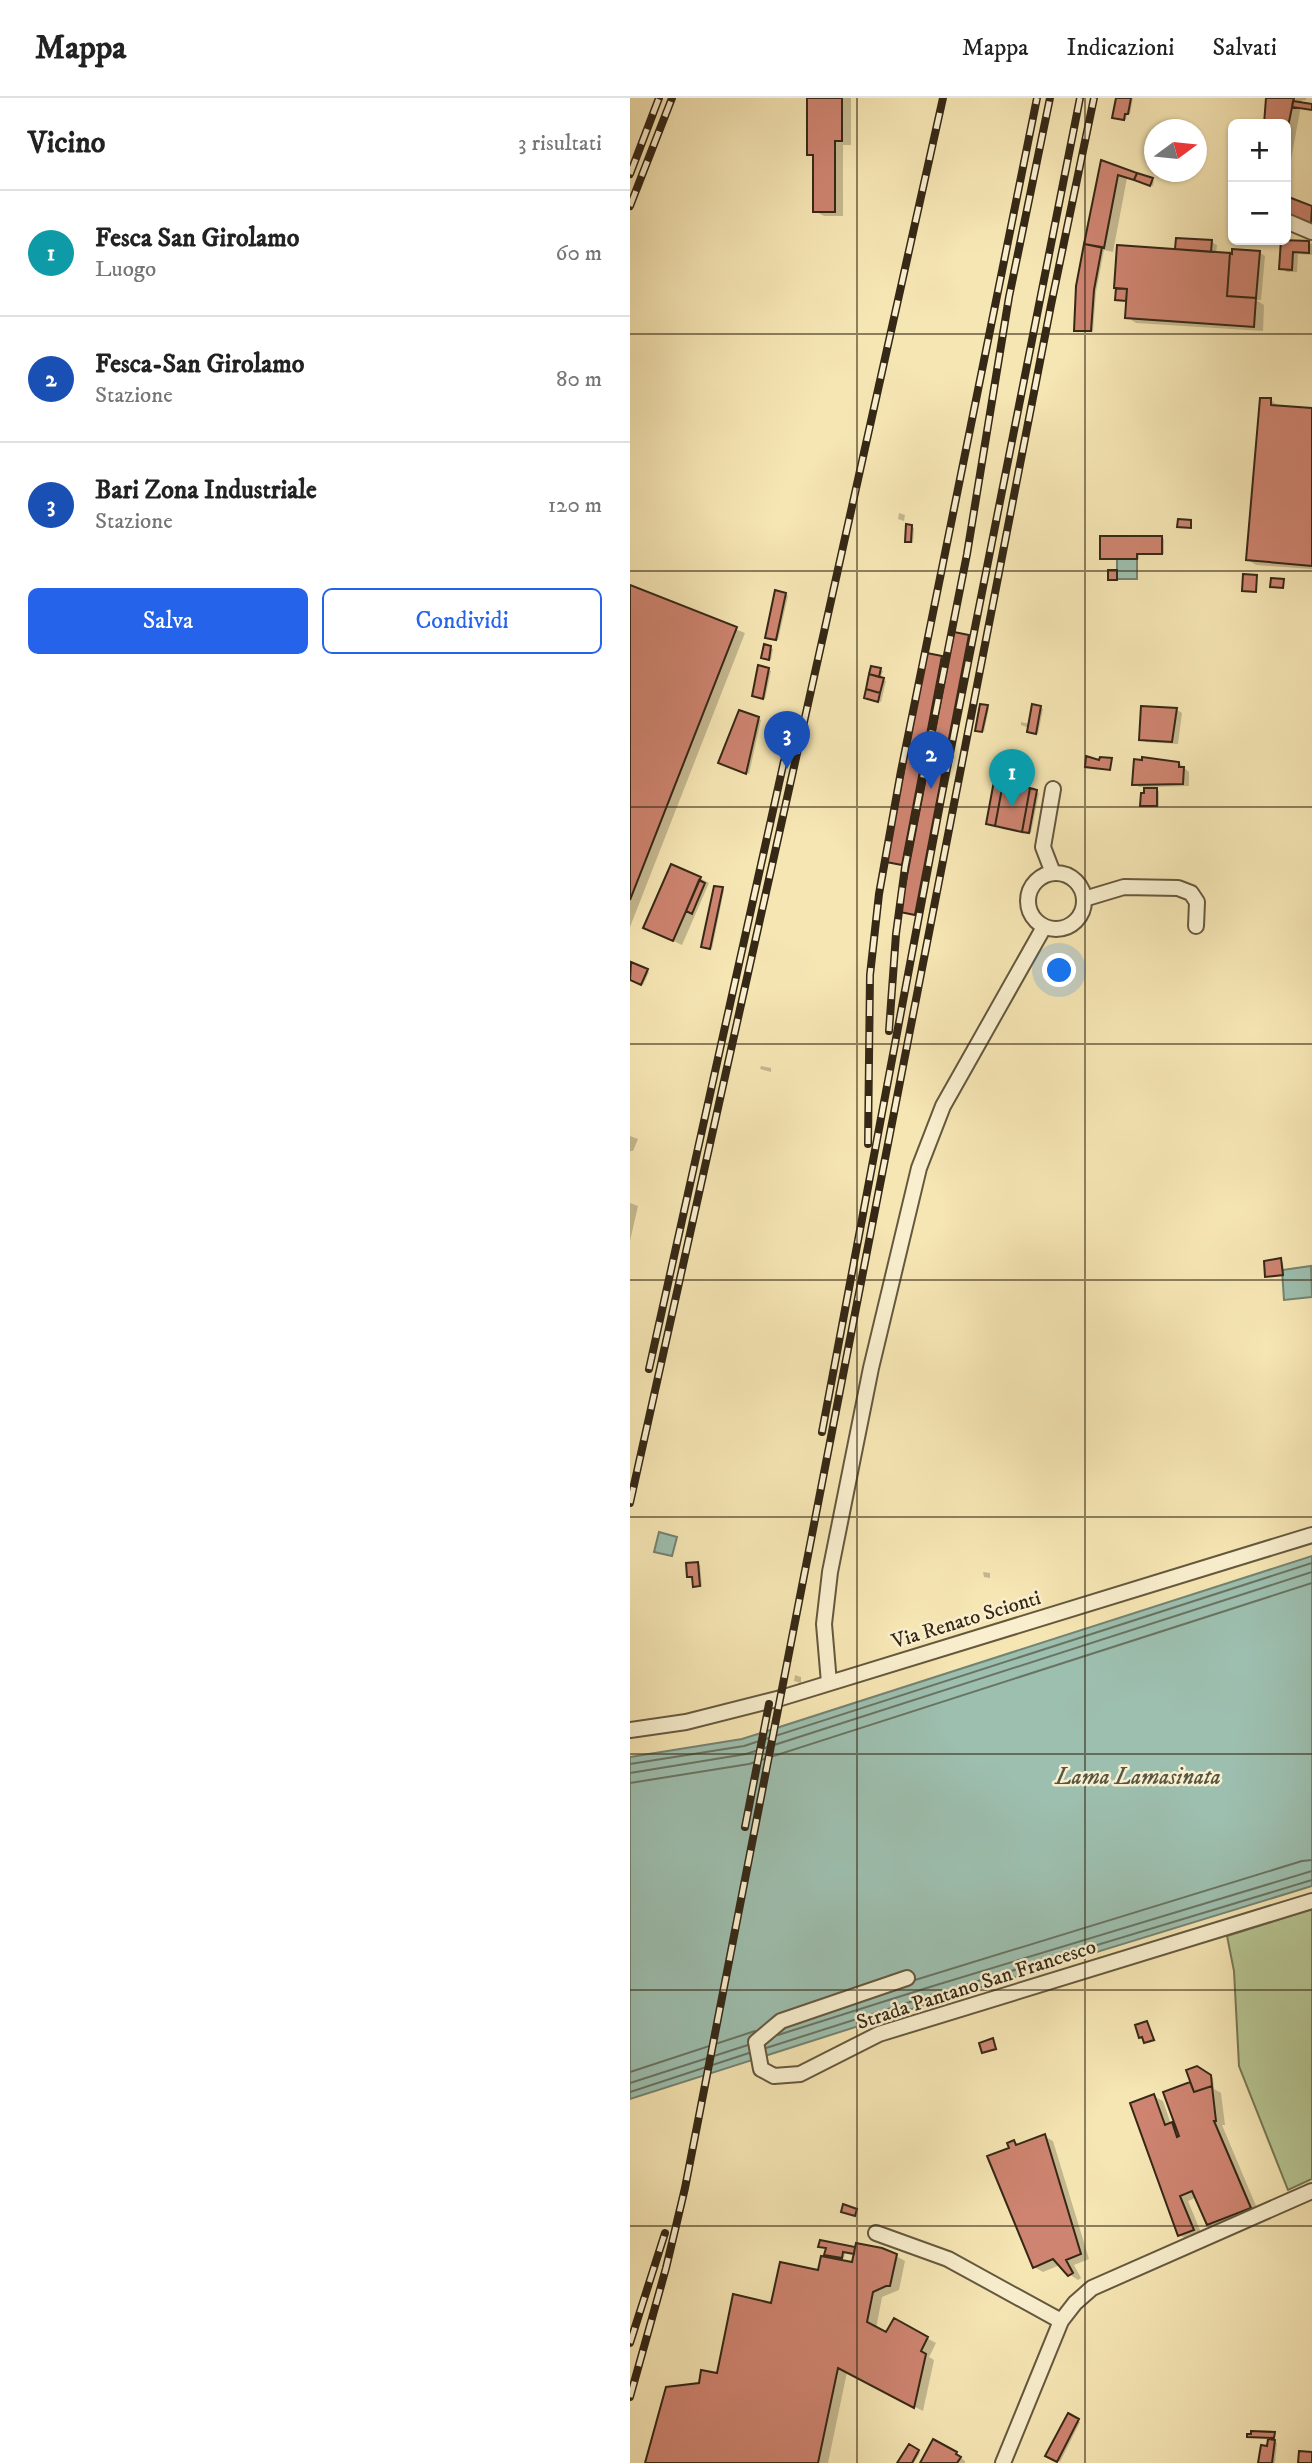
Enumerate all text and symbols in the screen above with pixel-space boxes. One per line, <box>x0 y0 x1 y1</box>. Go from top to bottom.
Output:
text: Mappa <box>35 28 126 69</box>
text: Mappa <box>962 33 1029 63</box>
text: Indicazioni <box>1067 33 1175 63</box>
text: Salvati <box>1213 33 1277 63</box>
north arrow <box>1144 119 1207 182</box>
map controls <box>1228 119 1291 245</box>
button: + <box>1228 119 1291 182</box>
text: Vicino <box>28 125 105 162</box>
text: 3 risultati <box>518 129 602 158</box>
button: − <box>1228 182 1291 245</box>
text: Fesca San Girolamo <box>95 222 299 255</box>
text: 1 <box>47 239 55 268</box>
text: 60 m <box>555 239 602 268</box>
text: Luogo <box>95 255 156 284</box>
text: Fesca-San Girolamo <box>95 348 304 381</box>
text: 2 <box>45 365 57 394</box>
text: 80 m <box>556 365 602 394</box>
text: Stazione <box>95 381 173 410</box>
text: Bari Zona Industriale <box>95 474 317 507</box>
text: 3 <box>47 491 55 520</box>
text: 120 m <box>548 491 602 520</box>
text: Stazione <box>95 507 173 536</box>
button: Salva <box>28 588 308 654</box>
button: Condividi <box>322 588 602 654</box>
pin: 3 <box>764 711 810 769</box>
pin: 2 <box>908 731 954 789</box>
pin: 1 <box>989 749 1035 807</box>
your location <box>1042 953 1076 987</box>
street label: Via Renato Scionti <box>888 1585 1044 1655</box>
water label: Lama Lamasinata <box>1053 1763 1221 1792</box>
street label: Strada Pantano San Francesco <box>853 1934 1099 2036</box>

